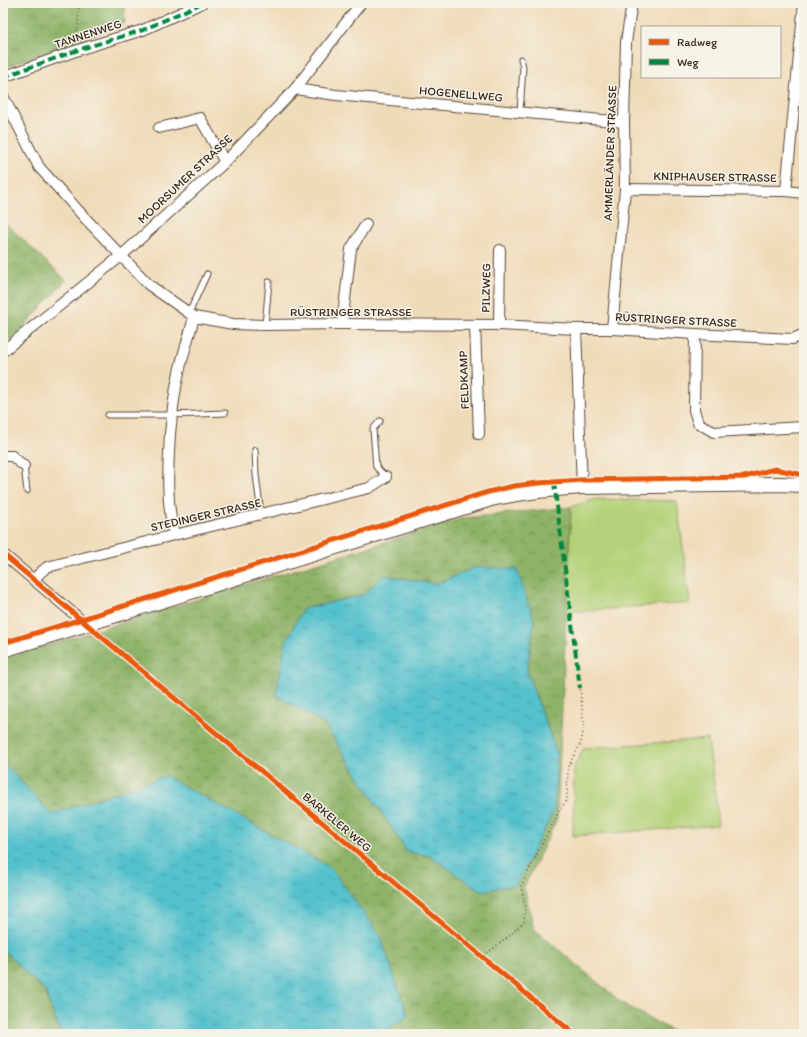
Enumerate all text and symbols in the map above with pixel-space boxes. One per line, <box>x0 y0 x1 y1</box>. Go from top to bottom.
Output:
street label: TANNENWEG <box>53 17 123 51</box>
legend <box>641 26 781 78</box>
text: Radweg <box>677 35 718 49</box>
text: Weg <box>677 55 700 69</box>
street label: HOGENELLWEG <box>419 83 503 105</box>
street label: AMMERLÄNDER STRASSE <box>601 85 619 221</box>
street label: MOORSUMER STRASSE <box>135 131 235 226</box>
street label: KNIPHAUSER STRASSE <box>653 169 777 185</box>
street label: PILZWEG <box>479 263 493 313</box>
street label: RÜSTRINGER STRASSE <box>290 305 412 319</box>
street label: RÜSTRINGER STRASSE <box>615 310 738 330</box>
street label: FELDKAMP <box>456 350 472 410</box>
street label: STEDINGER STRASSE <box>149 495 263 535</box>
street label: BARKELER WEG <box>300 789 374 855</box>

